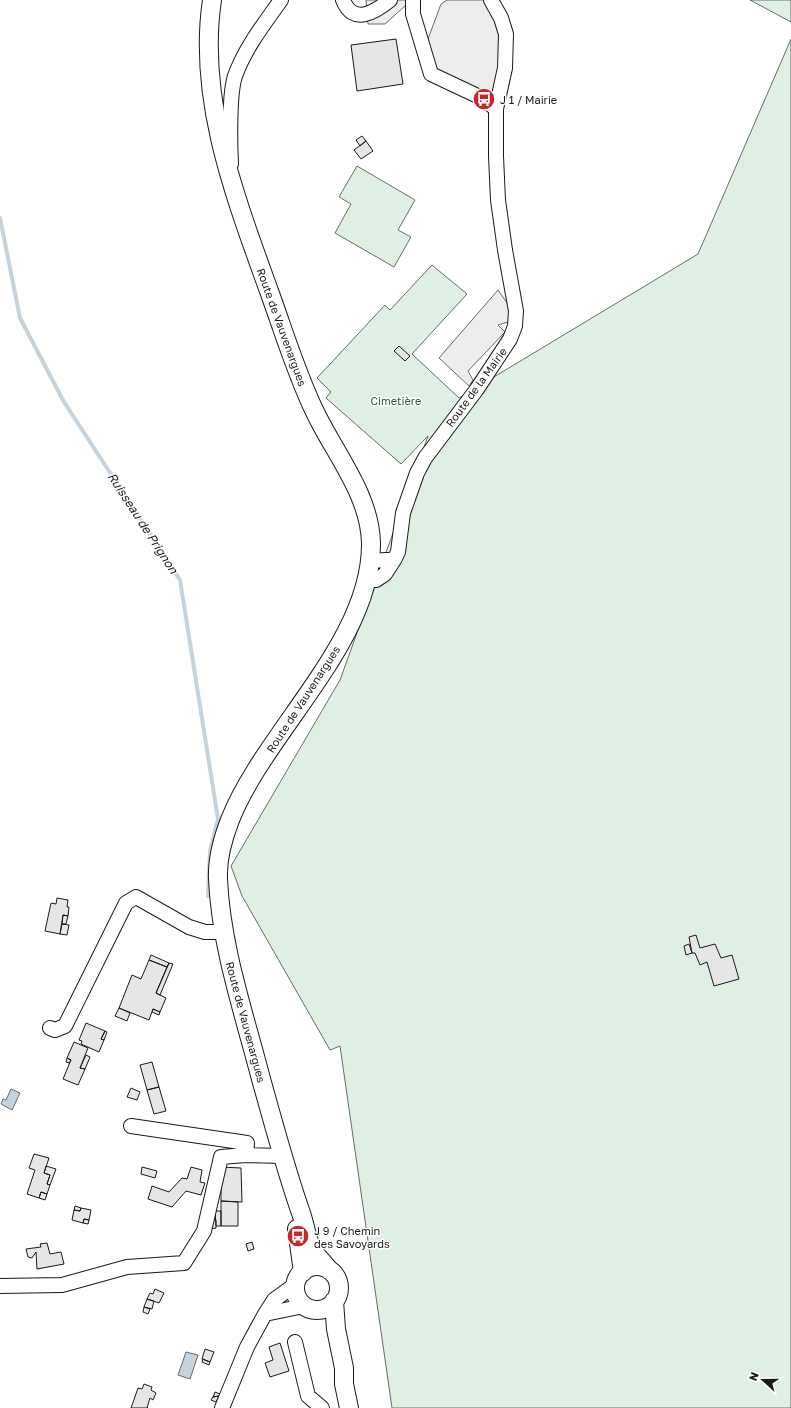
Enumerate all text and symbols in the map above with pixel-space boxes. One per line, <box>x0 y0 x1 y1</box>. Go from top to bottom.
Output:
bus stop icon: J 1 / Mairie <box>471 86 497 112</box>
place label: J 1 / Mairie <box>500 93 557 106</box>
street label: Route de Vauvenargues <box>255 266 309 388</box>
street label: Route de la Mairie <box>443 345 509 429</box>
park label: Cimetière <box>371 394 421 407</box>
water label: Ruisseau de Prignon <box>105 470 182 577</box>
street label: Route de Vauvenargues <box>264 643 343 755</box>
street label: Route de Vauvenargues <box>224 960 268 1084</box>
bus stop icon: J 9 / Chemin des Savoyards <box>285 1223 311 1249</box>
place label: J 9 / Chemin des Savoyards <box>314 1224 390 1250</box>
north arrow <box>743 1360 783 1400</box>
text: N <box>746 1370 761 1382</box>

